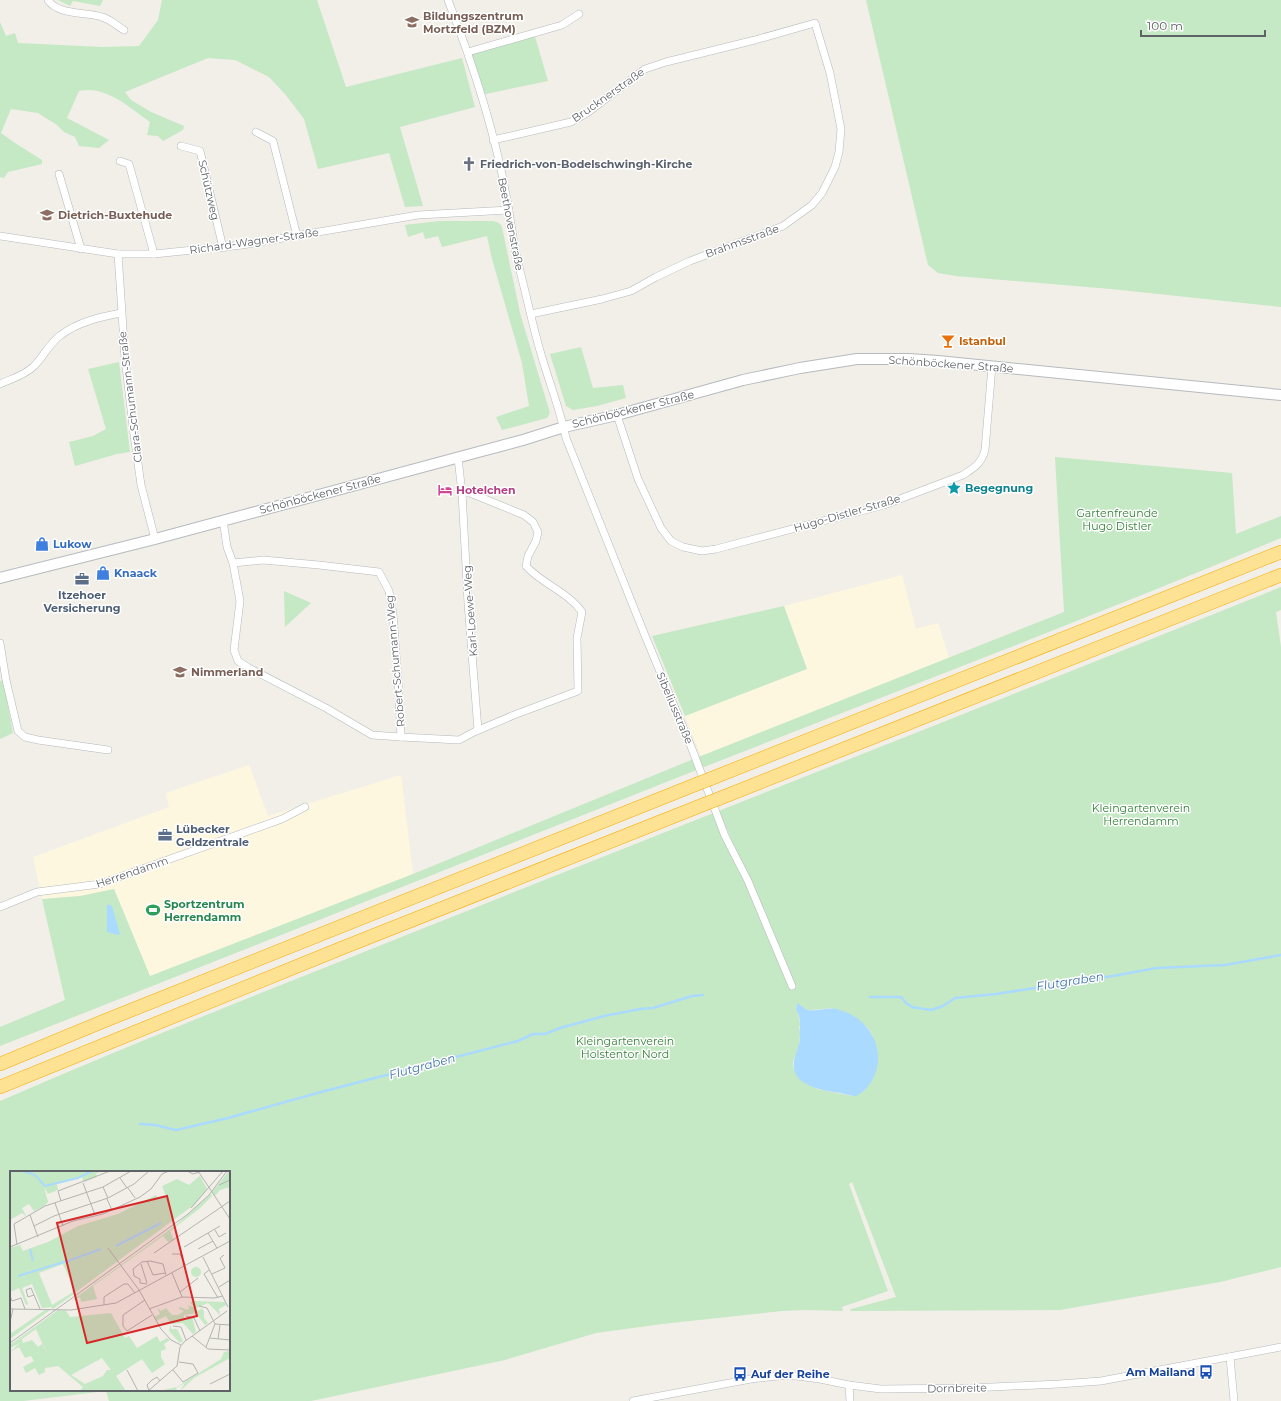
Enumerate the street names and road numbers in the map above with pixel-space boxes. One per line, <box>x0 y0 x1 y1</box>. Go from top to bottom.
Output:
street label: Brucknerstraße <box>569 65 647 125</box>
street label: Schützweg <box>195 159 223 221</box>
street label: Beethovenstraße <box>495 176 527 272</box>
street label: Brahmsstraße <box>703 221 781 261</box>
street label: Richard-Wagner-Straße <box>188 225 320 257</box>
street label: Clara-Schumann-Straße <box>115 330 145 463</box>
street label: Schönböckener Straße <box>888 353 1014 375</box>
street label: Schönböckener Straße <box>571 387 696 431</box>
street label: Schönböckener Straße <box>258 471 383 517</box>
street label: Hugo-Distler-Straße <box>792 491 902 535</box>
street label: Karl-Loewe-Weg <box>460 565 480 657</box>
street label: Robert-Schumann-Weg <box>382 594 408 728</box>
street label: Sibeliusstraße <box>654 670 697 746</box>
street label: Herrendamm <box>94 853 170 891</box>
street label: Dornbreite <box>927 1380 987 1396</box>

